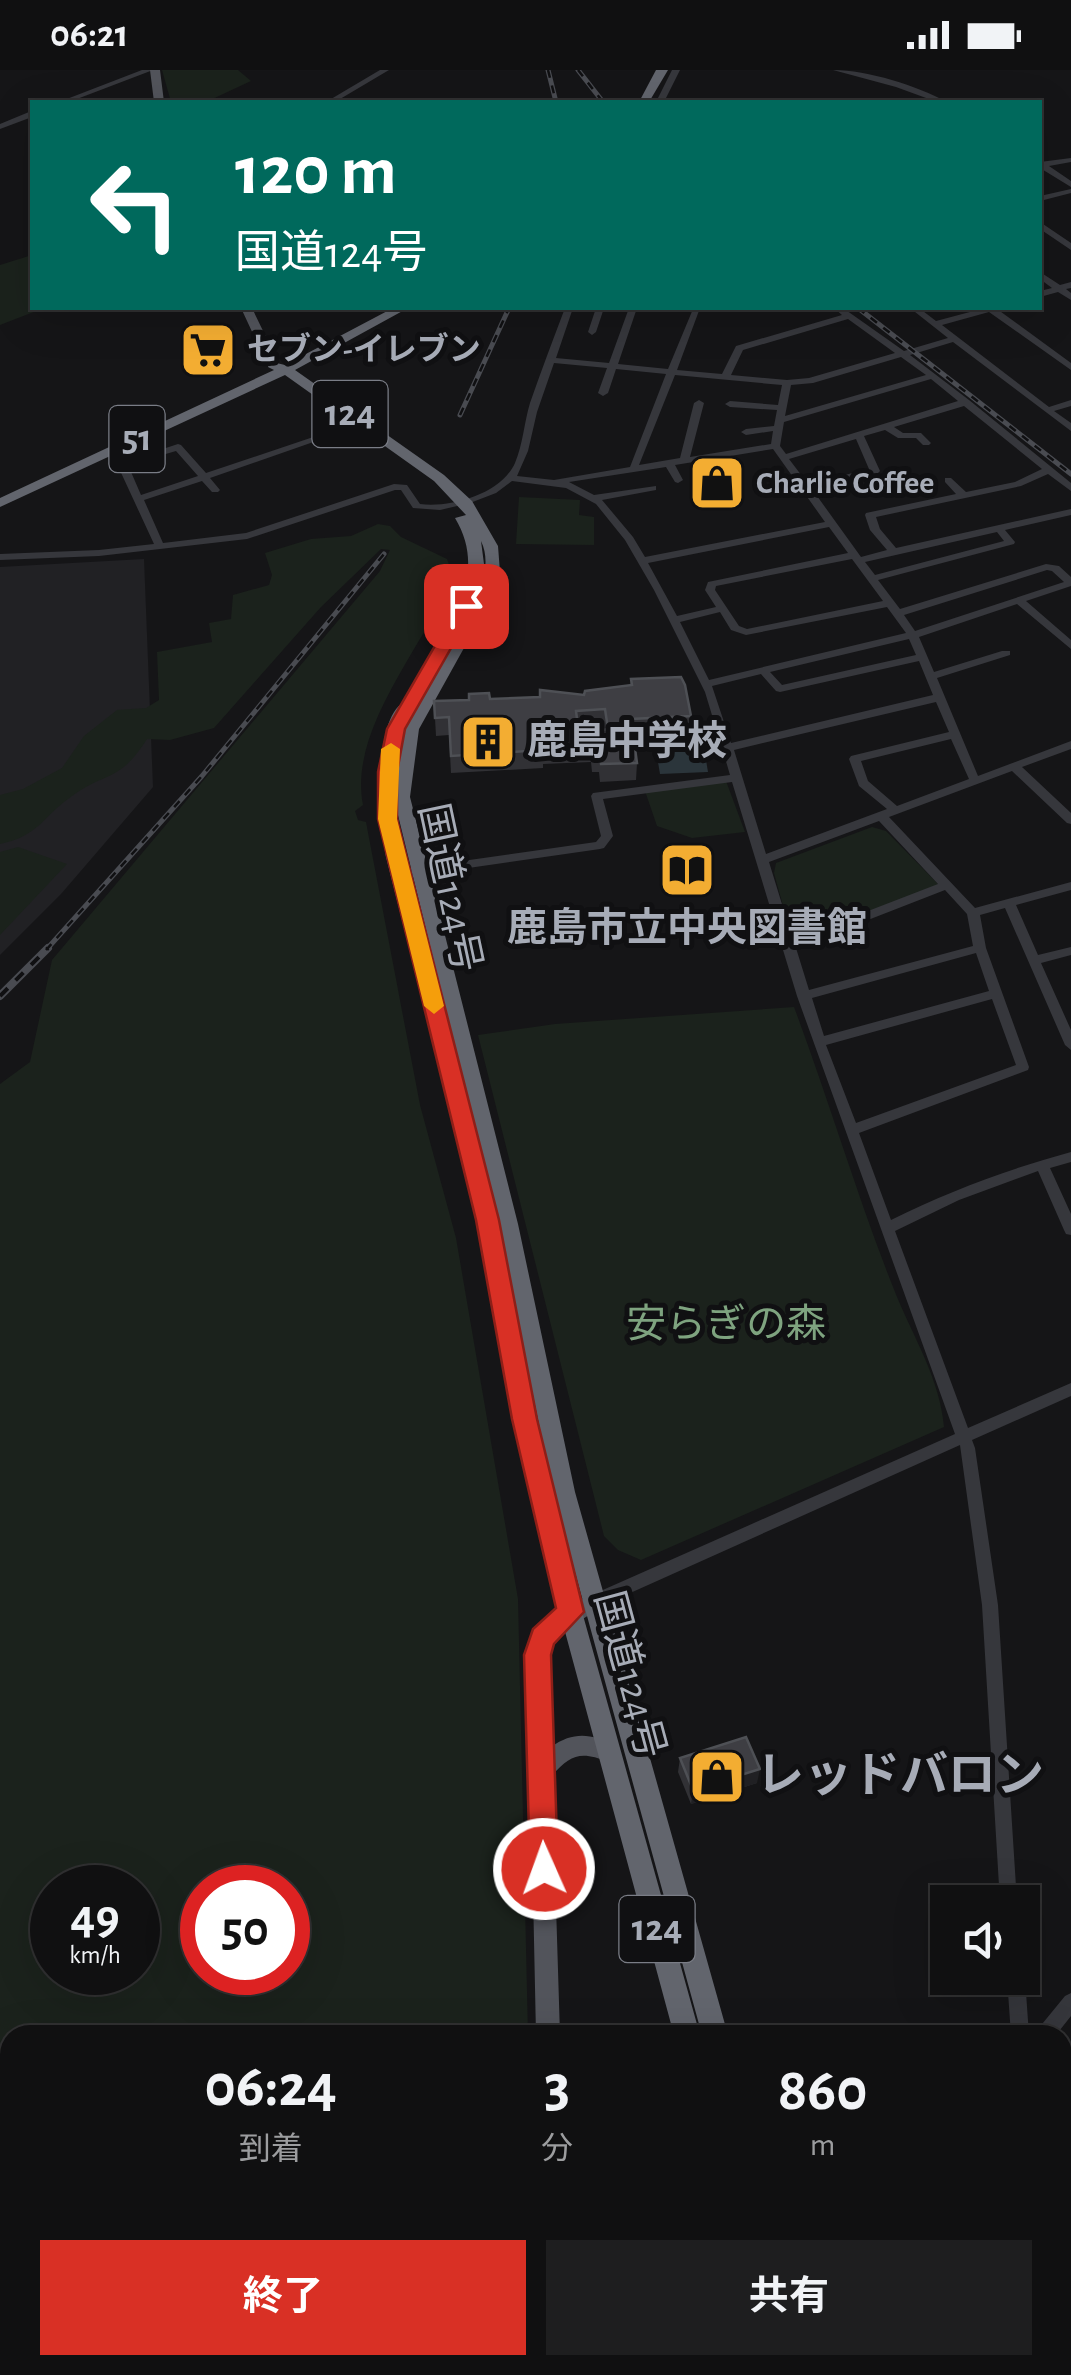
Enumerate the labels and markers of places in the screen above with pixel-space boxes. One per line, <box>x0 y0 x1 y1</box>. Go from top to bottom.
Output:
supermarket icon: セブン-イレブン <box>178 320 238 380</box>
place label: セブン-イレブン <box>247 332 481 366</box>
shop icon: Charlie Coffee <box>687 453 747 513</box>
place label: Charlie Coffee <box>756 467 934 499</box>
pin <box>424 564 509 649</box>
building icon: 鹿島中学校 <box>458 712 518 772</box>
place label: 鹿島中学校 <box>527 719 727 762</box>
library icon: 鹿島市立中央図書館 <box>657 840 717 900</box>
place label: 鹿島市立中央図書館 <box>507 906 867 949</box>
shop icon: レッドバロン <box>687 1747 747 1807</box>
place label: レッドバロン <box>756 1750 1044 1801</box>

